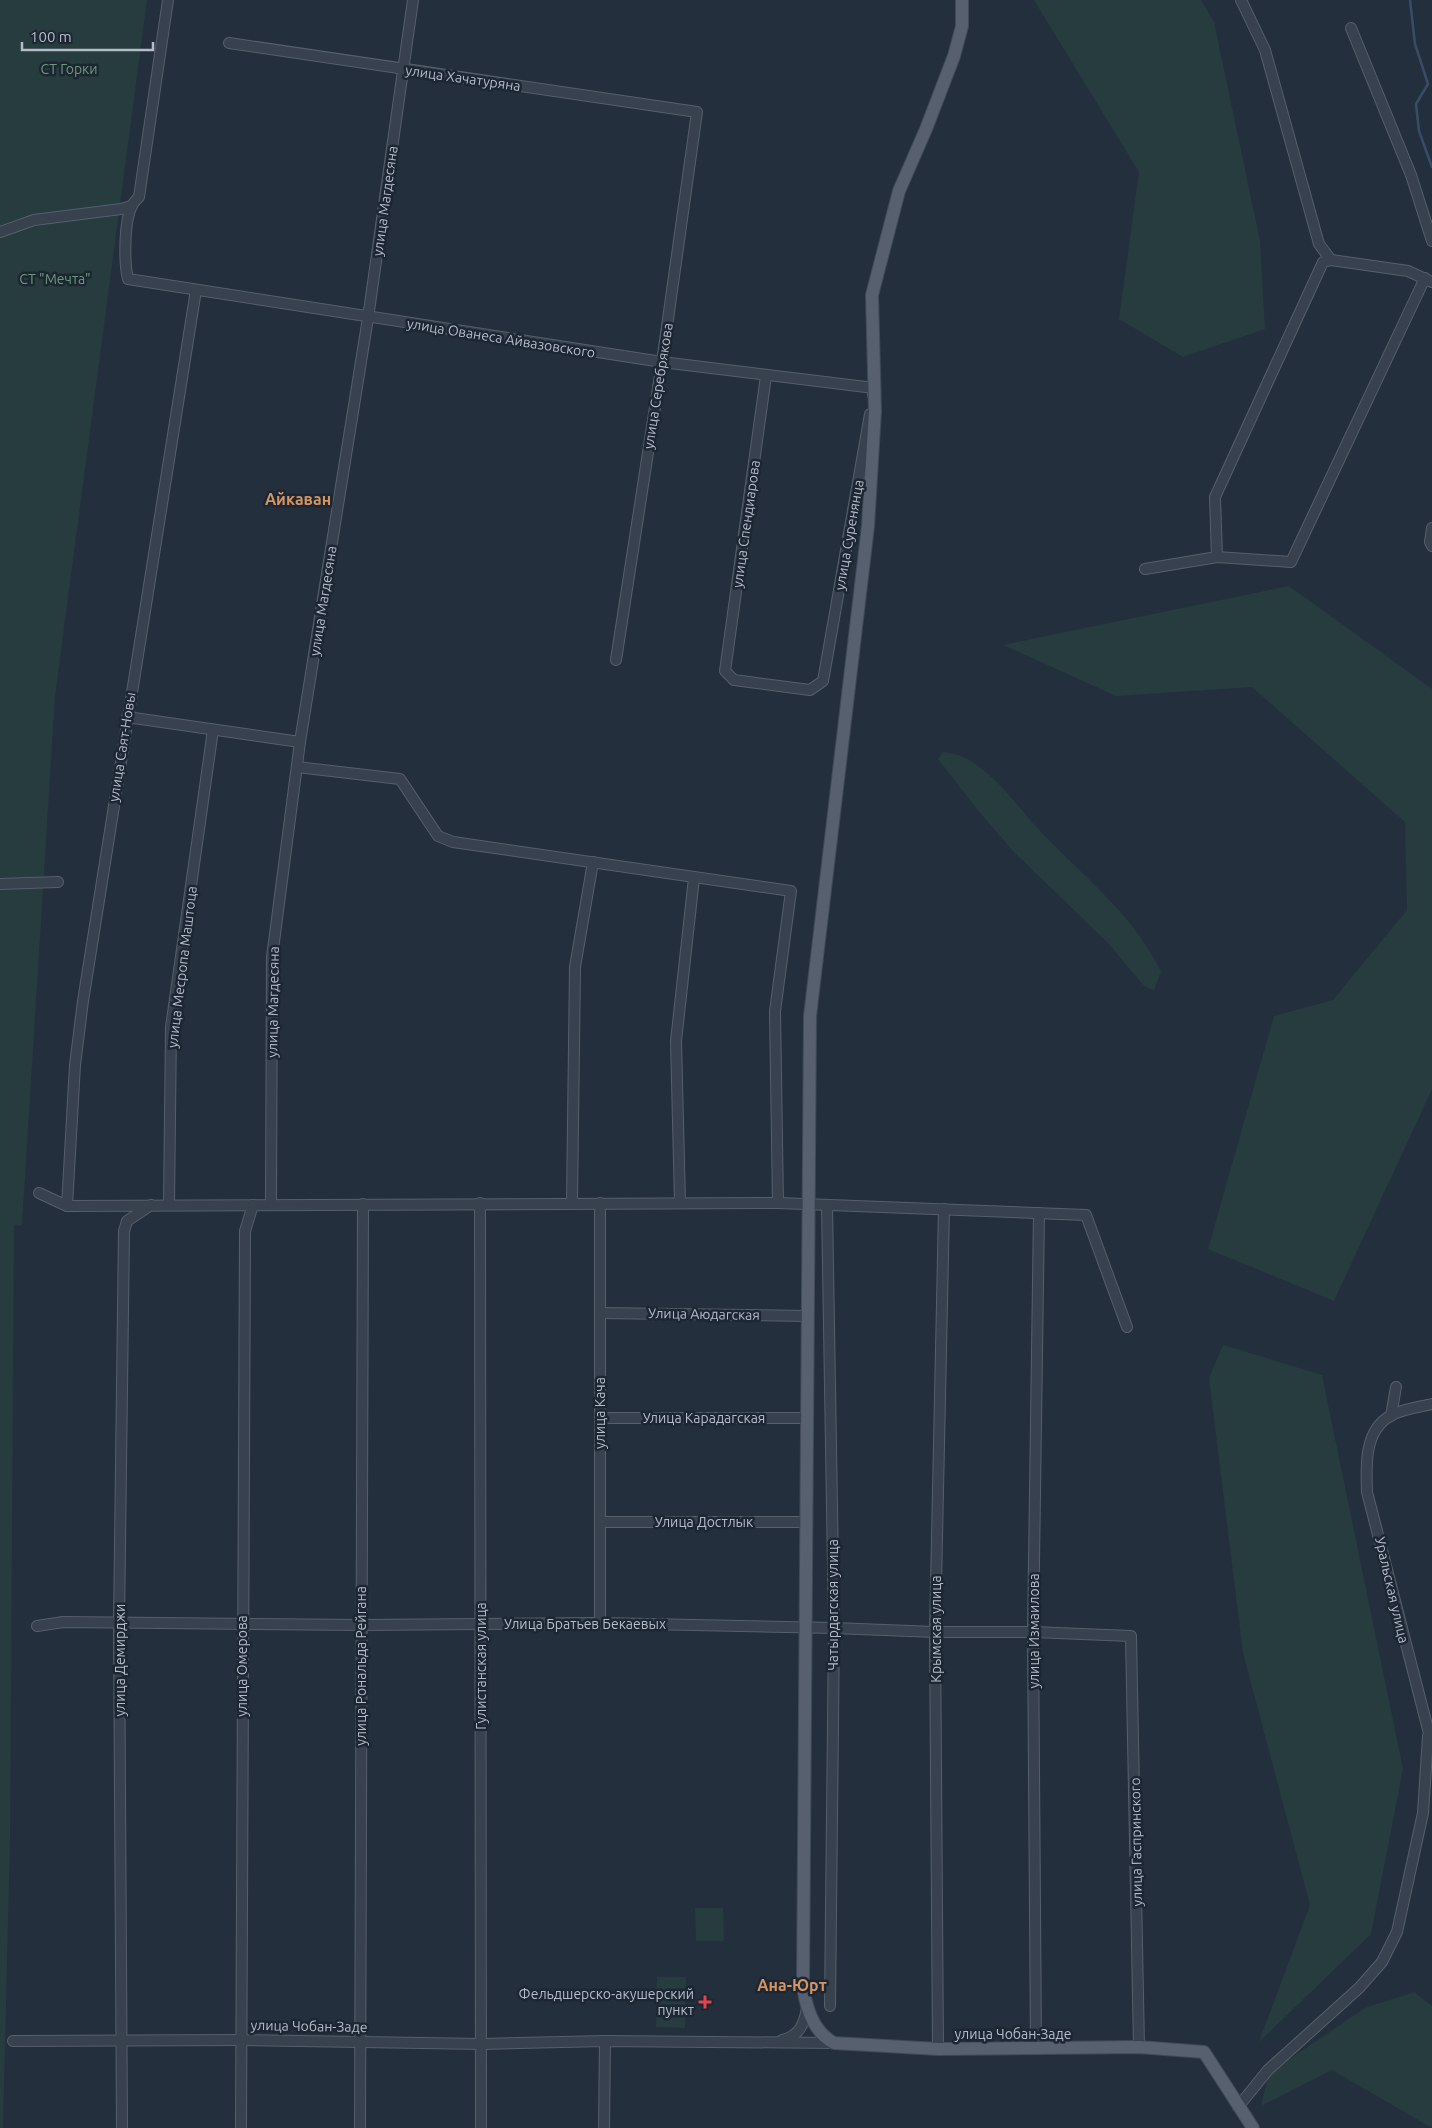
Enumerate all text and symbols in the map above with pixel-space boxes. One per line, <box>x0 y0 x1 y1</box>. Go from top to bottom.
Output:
scale bar <box>22 20 154 52</box>
text: 100 m <box>30 28 72 45</box>
park label: СТ Горки <box>40 61 98 77</box>
street label: улица Хачатуряна <box>404 62 522 94</box>
street label: улица Магдесяна <box>369 145 401 257</box>
park label: СТ "Мечта" <box>19 271 91 287</box>
street label: улица Ованеса Айвазовского <box>406 315 596 361</box>
street label: улица Серебрякова <box>640 322 676 450</box>
street label: улица Спендиарова <box>729 459 763 589</box>
street label: улица Суренянца <box>831 478 867 592</box>
district label: Айкаван <box>265 490 331 508</box>
street label: улица Магдесяна <box>306 545 340 657</box>
street label: улица Саят-Новы <box>105 691 139 803</box>
street label: улица Месропа Маштоца <box>164 885 200 1049</box>
street label: улица Магдесяна <box>264 946 282 1058</box>
street label: Улица Аюдагская <box>648 1305 760 1323</box>
street label: улица Кача <box>592 1377 608 1449</box>
street label: Улица Карадагская <box>643 1410 765 1426</box>
street label: Улица Достлык <box>655 1514 753 1530</box>
street label: Уральская улица <box>1372 1535 1412 1645</box>
street label: Чатырдагская улица <box>825 1539 841 1671</box>
street label: улица Измаилова <box>1026 1573 1042 1689</box>
street label: Крымская улица <box>928 1575 944 1683</box>
street label: улица Рональда Рейгана <box>353 1586 369 1746</box>
street label: Гулистанская улица <box>473 1602 489 1730</box>
street label: улица Демирджи <box>112 1604 128 1716</box>
street label: улица Омерова <box>234 1615 250 1717</box>
street label: Улица Братьев Бекаевых <box>504 1616 666 1632</box>
street label: улица Гаспринского <box>1127 1777 1145 1907</box>
district label: Ана-Юрт <box>757 1976 827 1994</box>
place label: Фельдшерско-акушерский пункт <box>519 1986 694 2018</box>
marker: Фельдшерско-акушерский пункт <box>698 1995 712 2009</box>
street label: улица Чобан-Заде <box>250 2017 368 2035</box>
street label: улица Чобан-Заде <box>955 2026 1071 2042</box>

